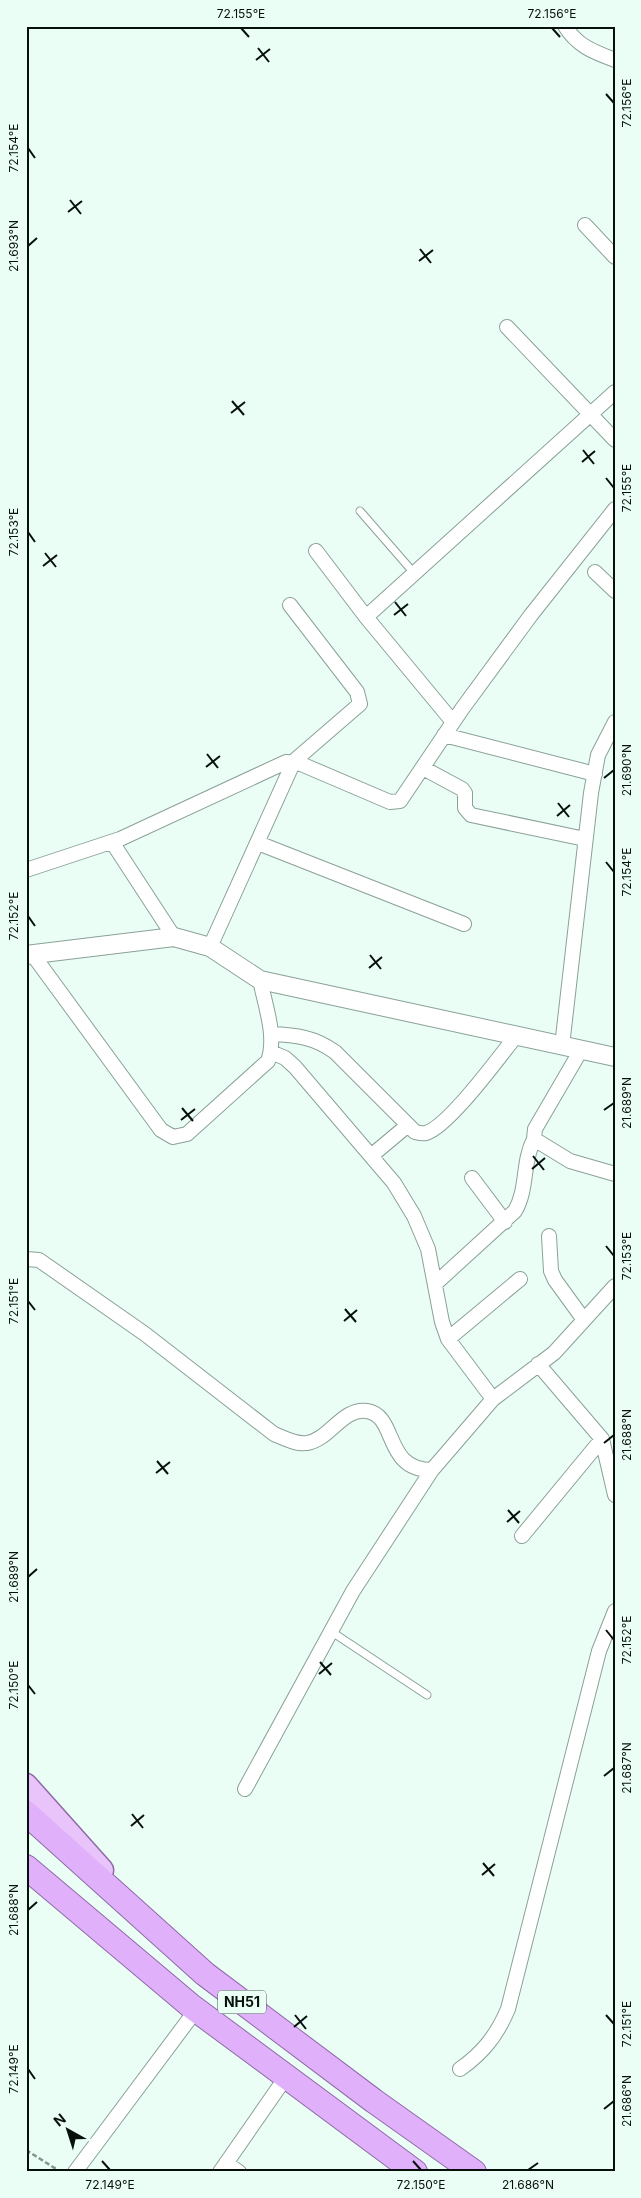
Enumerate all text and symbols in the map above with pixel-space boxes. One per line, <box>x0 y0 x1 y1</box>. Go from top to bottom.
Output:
text: 72.155°E <box>217 6 265 21</box>
text: 72.156°E <box>528 6 576 21</box>
text: 72.156°E <box>619 79 634 127</box>
text: 72.154°E <box>6 124 21 172</box>
text: 21.693°N <box>6 220 21 272</box>
text: 72.155°E <box>619 464 634 512</box>
text: 72.153°E <box>6 508 21 556</box>
text: 21.690°N <box>619 744 634 796</box>
text: 72.154°E <box>619 848 634 896</box>
text: 72.152°E <box>6 892 21 940</box>
text: 21.689°N <box>619 1077 634 1129</box>
text: 72.153°E <box>619 1232 634 1280</box>
text: 72.151°E <box>6 1278 21 1324</box>
text: 21.688°N <box>619 1409 634 1461</box>
text: 21.689°N <box>6 1551 21 1603</box>
text: 72.152°E <box>619 1616 634 1664</box>
text: 72.150°E <box>6 1661 21 1709</box>
text: 21.687°N <box>619 1742 634 1794</box>
text: 21.688°N <box>6 1884 21 1936</box>
road number: NH51 <box>218 1990 266 2014</box>
text: 72.151°E <box>619 2001 634 2047</box>
text: 72.149°E <box>6 2044 21 2094</box>
text: 21.686°N <box>619 2075 634 2127</box>
north arrow <box>42 2106 92 2156</box>
text: N <box>50 2110 69 2129</box>
text: 72.149°E <box>85 2177 135 2192</box>
text: 72.150°E <box>397 2177 445 2192</box>
text: 21.686°N <box>502 2177 554 2192</box>

